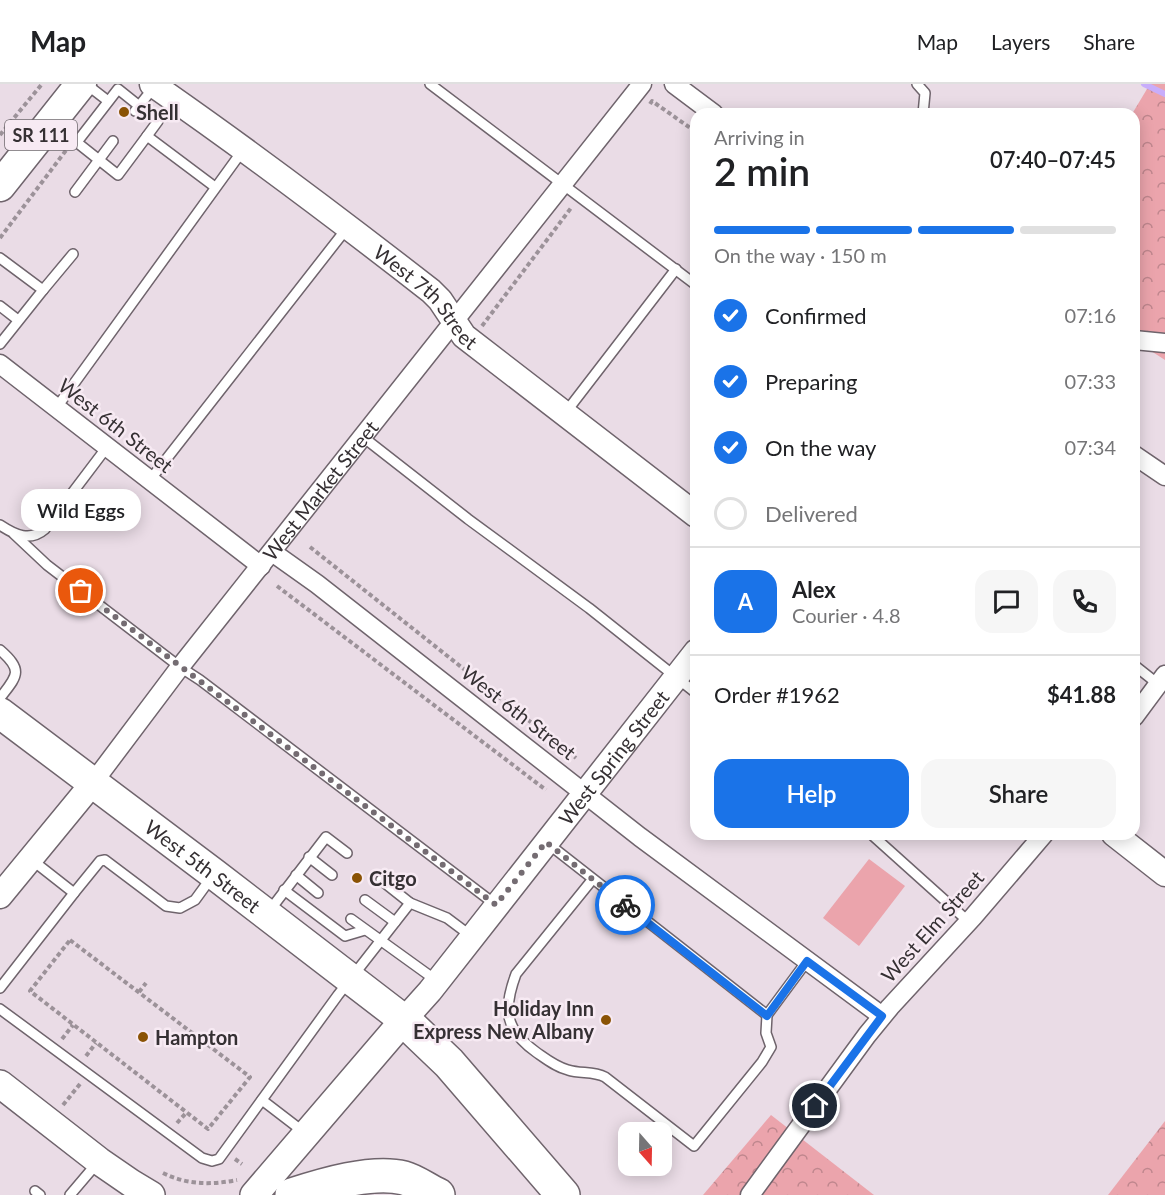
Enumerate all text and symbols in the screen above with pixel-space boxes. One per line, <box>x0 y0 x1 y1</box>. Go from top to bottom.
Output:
text: Map <box>30 24 86 58</box>
text: Map <box>917 29 958 54</box>
text: Layers <box>991 29 1050 54</box>
text: Share <box>1083 29 1135 54</box>
place label: Shell <box>136 100 179 124</box>
marker: Shell <box>117 105 131 119</box>
road number: SR 111 <box>5 120 77 150</box>
text: Arriving in <box>714 125 805 149</box>
text: 07:40–07:45 <box>990 146 1116 173</box>
text: 2 min <box>714 148 810 194</box>
street label: West 7th Street <box>369 239 482 354</box>
text: On the way · 150 m <box>714 243 887 267</box>
icon: check <box>714 299 747 332</box>
text: Confirmed <box>765 302 867 329</box>
text: 07:16 <box>1065 303 1116 327</box>
icon: check <box>714 365 747 398</box>
text: Preparing <box>765 368 857 395</box>
text: 07:33 <box>1065 369 1116 393</box>
street label: West 6th Street <box>54 373 178 477</box>
street label: West Market Street <box>257 415 383 565</box>
icon: check <box>714 431 747 464</box>
text: On the way <box>765 434 876 461</box>
text: 07:34 <box>1065 435 1116 459</box>
callout: Wild Eggs <box>21 489 141 531</box>
text: Wild Eggs <box>37 498 125 522</box>
text: Delivered <box>765 500 858 527</box>
pin <box>55 565 106 616</box>
button: chat <box>975 570 1038 633</box>
button: phone <box>1053 570 1116 633</box>
icon: bag <box>64 574 97 607</box>
text: Alex <box>792 576 836 603</box>
text: A <box>738 588 753 615</box>
text: Courier · 4.8 <box>792 603 901 627</box>
street label: West 6th Street <box>457 660 581 764</box>
text: Order #1962 <box>714 681 840 708</box>
text: $41.88 <box>1047 681 1116 708</box>
street label: West Spring Street <box>553 685 674 829</box>
button: Help <box>714 759 909 828</box>
button: Share <box>921 759 1116 828</box>
street label: West 5th Street <box>140 814 265 917</box>
street label: West Elm Street <box>876 865 988 987</box>
place label: Citgo <box>369 866 417 890</box>
marker: Citgo <box>350 871 364 885</box>
courier <box>595 875 655 935</box>
icon: bike <box>609 889 642 922</box>
place label: Holiday Inn Express New Albany <box>413 996 594 1043</box>
marker: Holiday Inn Express New Albany <box>599 1013 613 1027</box>
place label: Hampton <box>155 1025 238 1049</box>
marker: Hampton <box>136 1030 150 1044</box>
pin <box>789 1080 840 1131</box>
icon: home <box>798 1089 831 1122</box>
north arrow <box>618 1122 672 1176</box>
map controls <box>618 1122 672 1176</box>

